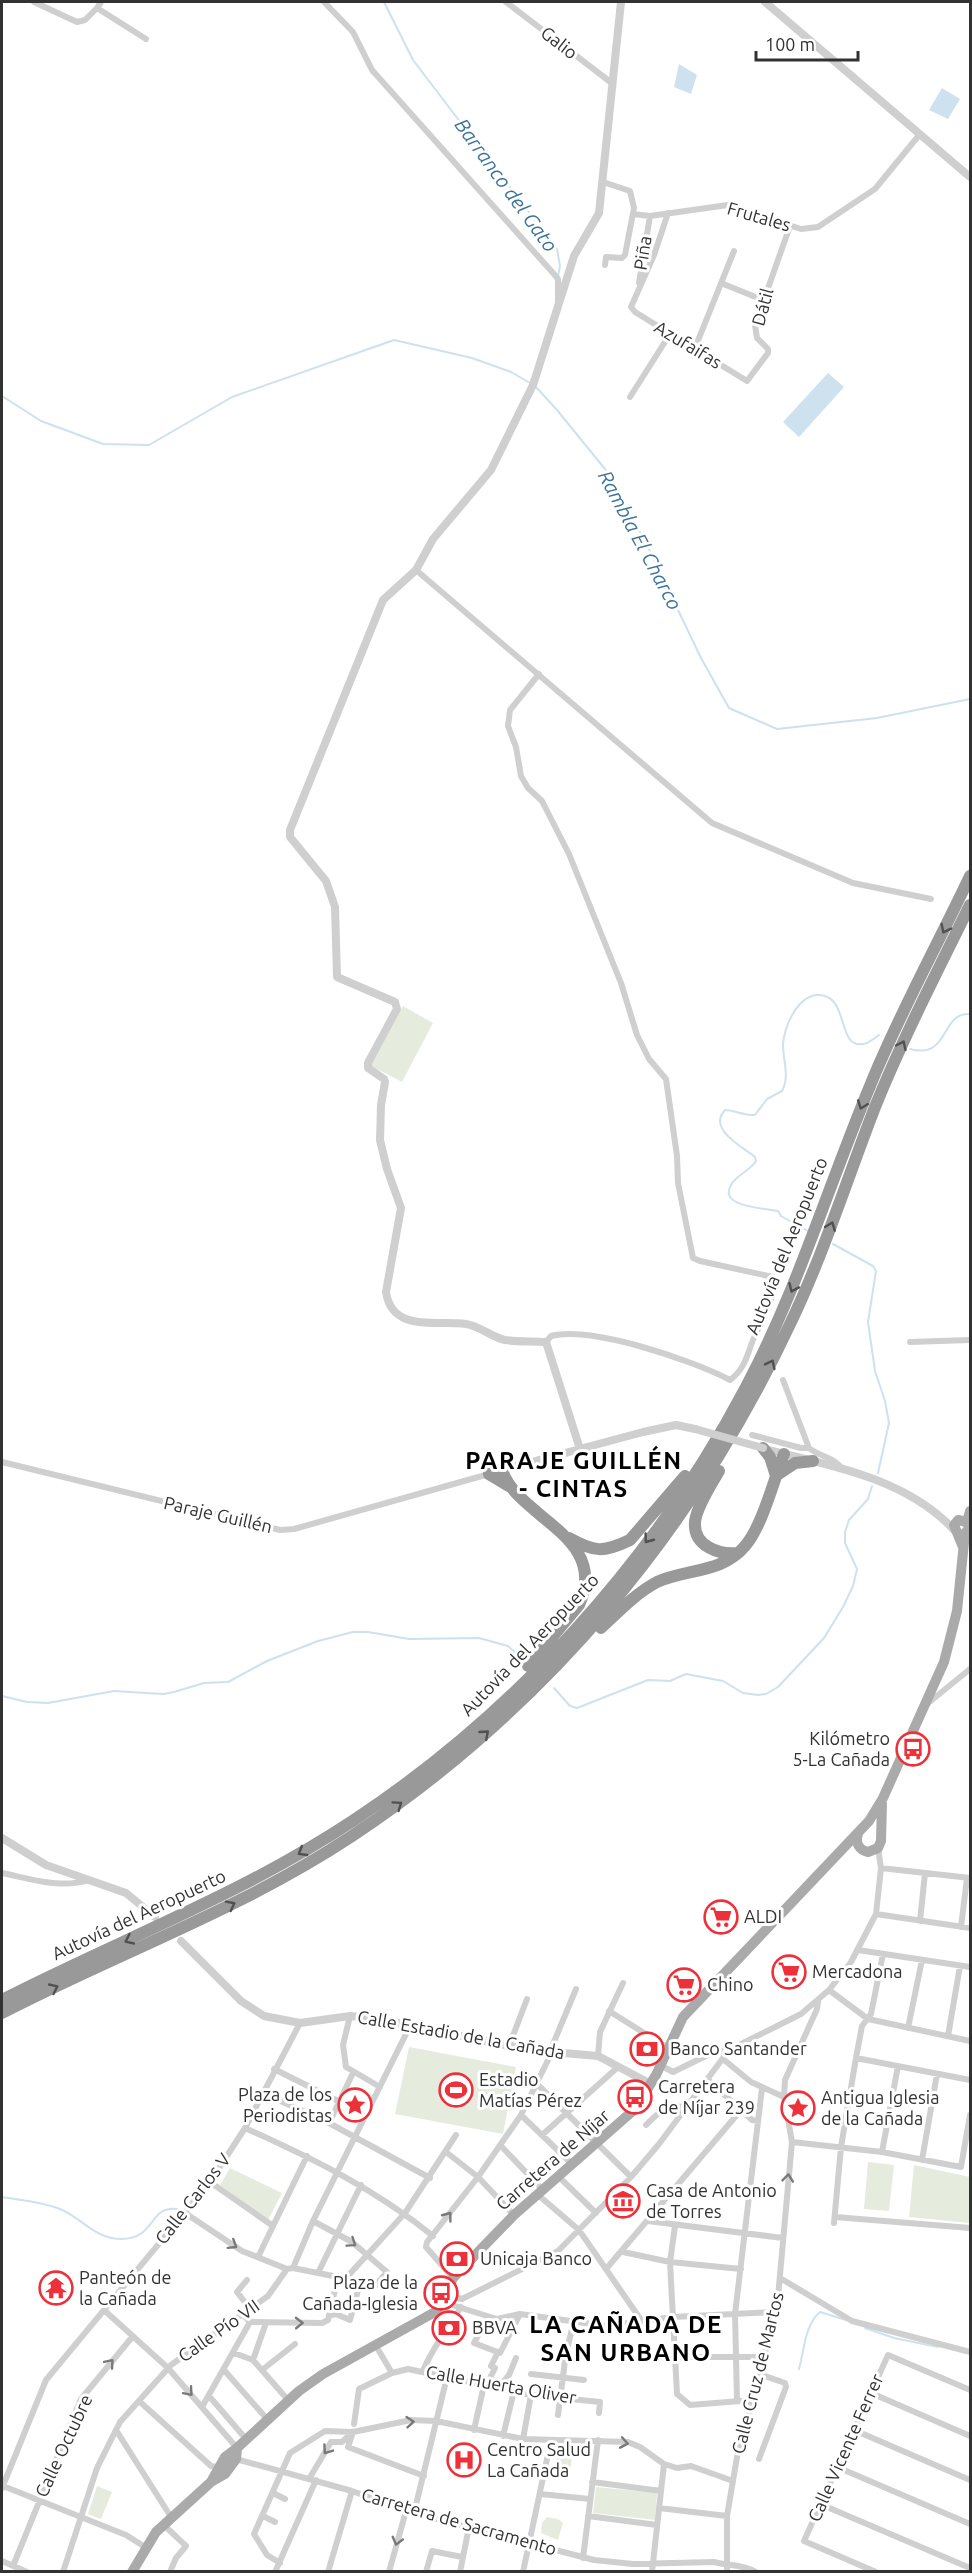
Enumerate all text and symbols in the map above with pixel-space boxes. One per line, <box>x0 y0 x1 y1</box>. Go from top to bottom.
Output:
street label: Galio <box>537 22 582 63</box>
scale bar <box>756 24 858 62</box>
text: 100 m <box>765 34 815 54</box>
water label: Barranco del Gato <box>450 114 563 256</box>
street label: Frutales <box>725 197 793 235</box>
street label: Piña <box>629 234 655 272</box>
street label: Dátil <box>747 285 777 328</box>
street label: Azufaifas <box>651 316 726 372</box>
water label: Rambla El Charco <box>594 466 687 613</box>
one-way arrow <box>940 922 952 933</box>
one-way arrow <box>894 1040 906 1051</box>
one-way arrow <box>857 1099 869 1110</box>
street label: Autovía del Aeropuerto <box>741 1154 831 1337</box>
one-way arrow <box>824 1222 836 1233</box>
one-way arrow <box>788 1281 800 1292</box>
one-way arrow <box>763 1360 775 1371</box>
district label: PARAJE GUILLÉN - CINTAS <box>465 1445 683 1502</box>
street label: Paraje Guillén <box>162 1492 274 1536</box>
one-way arrow <box>645 1533 656 1544</box>
street label: Autovía del Aeropuerto <box>456 1569 602 1719</box>
place label: Kilómetro 5-La Cañada <box>792 1728 890 1769</box>
one-way arrow <box>478 1730 489 1741</box>
bus stop icon: Kilómetro 5-La Cañada <box>895 1731 931 1767</box>
one-way arrow <box>391 1801 402 1812</box>
one-way arrow <box>298 1845 308 1856</box>
street label: Autovía del Aeropuerto <box>49 1865 229 1963</box>
supermarket icon: ALDI <box>703 1899 739 1935</box>
one-way arrow <box>224 1901 235 1912</box>
place label: ALDI <box>744 1906 782 1926</box>
one-way arrow <box>124 1933 135 1945</box>
supermarket icon: Mercadona <box>771 1954 807 1990</box>
place label: Mercadona <box>812 1961 903 1981</box>
supermarket icon: Chino <box>666 1967 702 2003</box>
place label: Chino <box>707 1974 754 1994</box>
one-way arrow <box>48 1983 59 1995</box>
street label: Calle Estadio de la Cañada <box>356 2006 566 2062</box>
bank icon: Banco Santander <box>629 2031 665 2067</box>
place label: Banco Santander <box>670 2038 807 2058</box>
place label: Estadio Matías Pérez <box>479 2069 582 2110</box>
sports icon: Estadio Matías Pérez <box>438 2072 474 2108</box>
place label: Carretera de Níjar 239 <box>658 2076 755 2117</box>
bus stop icon: Carretera de Níjar 239 <box>617 2079 653 2115</box>
place label: Plaza de los Periodistas <box>238 2084 332 2125</box>
place icon: Plaza de los Periodistas <box>337 2087 373 2123</box>
place label: Antigua Iglesia de la Cañada <box>821 2087 939 2128</box>
place icon: Antigua Iglesia de la Cañada <box>780 2090 816 2126</box>
street label: Carretera de Níjar <box>492 2105 613 2214</box>
street label: Calle Carlos V <box>151 2149 234 2248</box>
one-way arrow <box>781 2173 794 2182</box>
place label: Casa de Antonio de Torres <box>646 2180 777 2221</box>
museum icon: Casa de Antonio de Torres <box>605 2183 641 2219</box>
one-way arrow <box>441 2211 452 2222</box>
one-way arrow <box>346 2236 357 2247</box>
one-way arrow <box>227 2238 237 2250</box>
bank icon: Unicaja Banco <box>439 2241 475 2277</box>
place label: Unicaja Banco <box>480 2248 592 2268</box>
place label: Panteón de la Cañada <box>79 2267 172 2308</box>
temple icon: Panteón de la Cañada <box>38 2270 74 2306</box>
place label: Plaza de la Cañada-Iglesia <box>302 2272 418 2313</box>
bus stop icon: Plaza de la Cañada-Iglesia <box>423 2275 459 2311</box>
street label: Calle Cruz de Martos <box>727 2290 787 2456</box>
street label: Calle Pío VII <box>174 2295 263 2365</box>
bank icon: BBVA <box>431 2310 467 2346</box>
district label: LA CAÑADA DE SAN URBANO <box>529 2310 723 2366</box>
one-way arrow <box>294 2317 303 2329</box>
place label: BBVA <box>472 2317 517 2337</box>
one-way arrow <box>103 2359 114 2370</box>
street label: Calle Huerta Oliver <box>424 2361 578 2407</box>
street label: Calle Vicente Ferrer <box>803 2370 887 2525</box>
one-way arrow <box>182 2385 193 2396</box>
street label: Calle Octubre <box>31 2391 96 2500</box>
one-way arrow <box>406 2416 415 2429</box>
one-way arrow <box>619 2436 629 2449</box>
place label: Centro Salud La Cañada <box>487 2439 591 2480</box>
hospital icon: Centro Salud La Cañada <box>446 2442 482 2478</box>
one-way arrow <box>323 2443 334 2454</box>
street label: Carretera de Sacramento <box>359 2484 559 2558</box>
one-way arrow <box>392 2536 405 2546</box>

